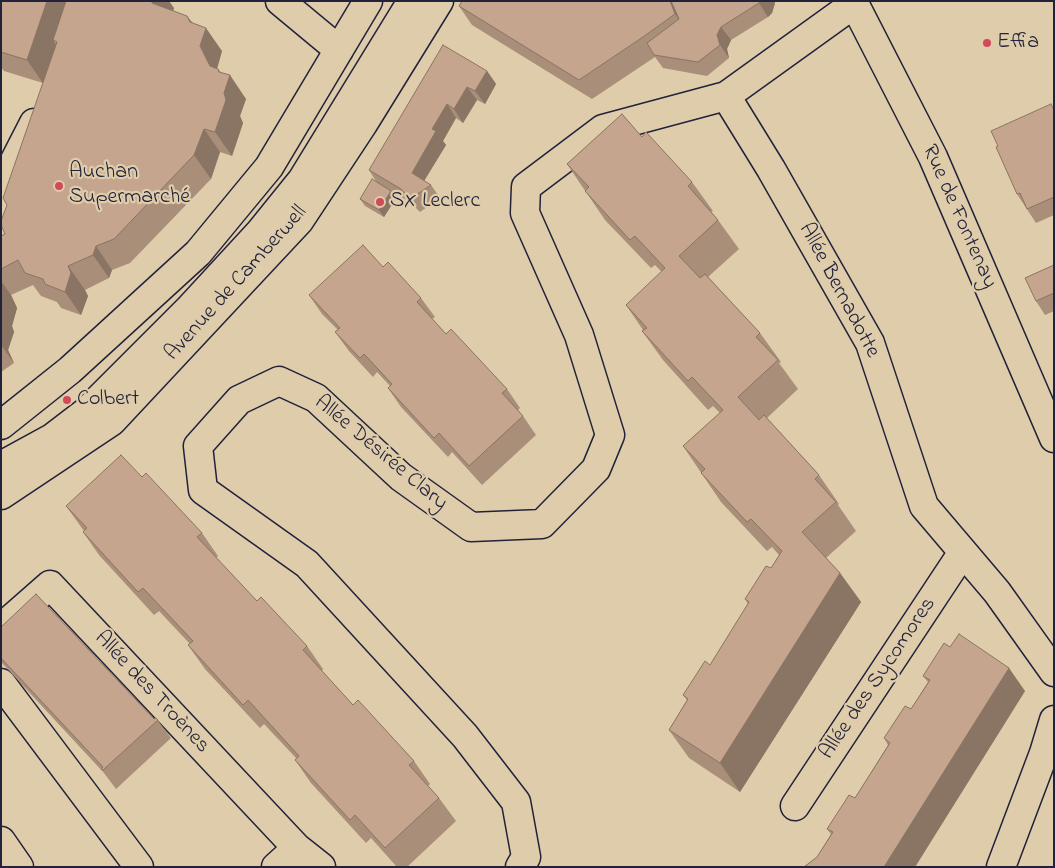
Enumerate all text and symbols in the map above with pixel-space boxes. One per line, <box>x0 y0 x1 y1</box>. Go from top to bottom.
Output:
place label: Effia <box>997 30 1039 56</box>
marker: Effia <box>981 37 993 49</box>
street label: Rue de Fontenay <box>915 141 1001 293</box>
place label: Auchan Supermarché <box>69 160 190 212</box>
marker: Auchan Supermarché <box>53 180 65 192</box>
place label: SX Leclerc <box>390 189 480 215</box>
marker: SX Leclerc <box>374 196 386 208</box>
street label: Avenue de Camberwell <box>160 201 314 367</box>
street label: Allée Bernadotte <box>791 219 885 363</box>
place label: Colbert <box>77 387 139 413</box>
street label: Allée Désirée Clary <box>308 391 452 517</box>
marker: Colbert <box>61 394 73 406</box>
street label: Allée des Sycomores <box>815 593 943 765</box>
street label: Allée des Troènes <box>88 626 214 760</box>

